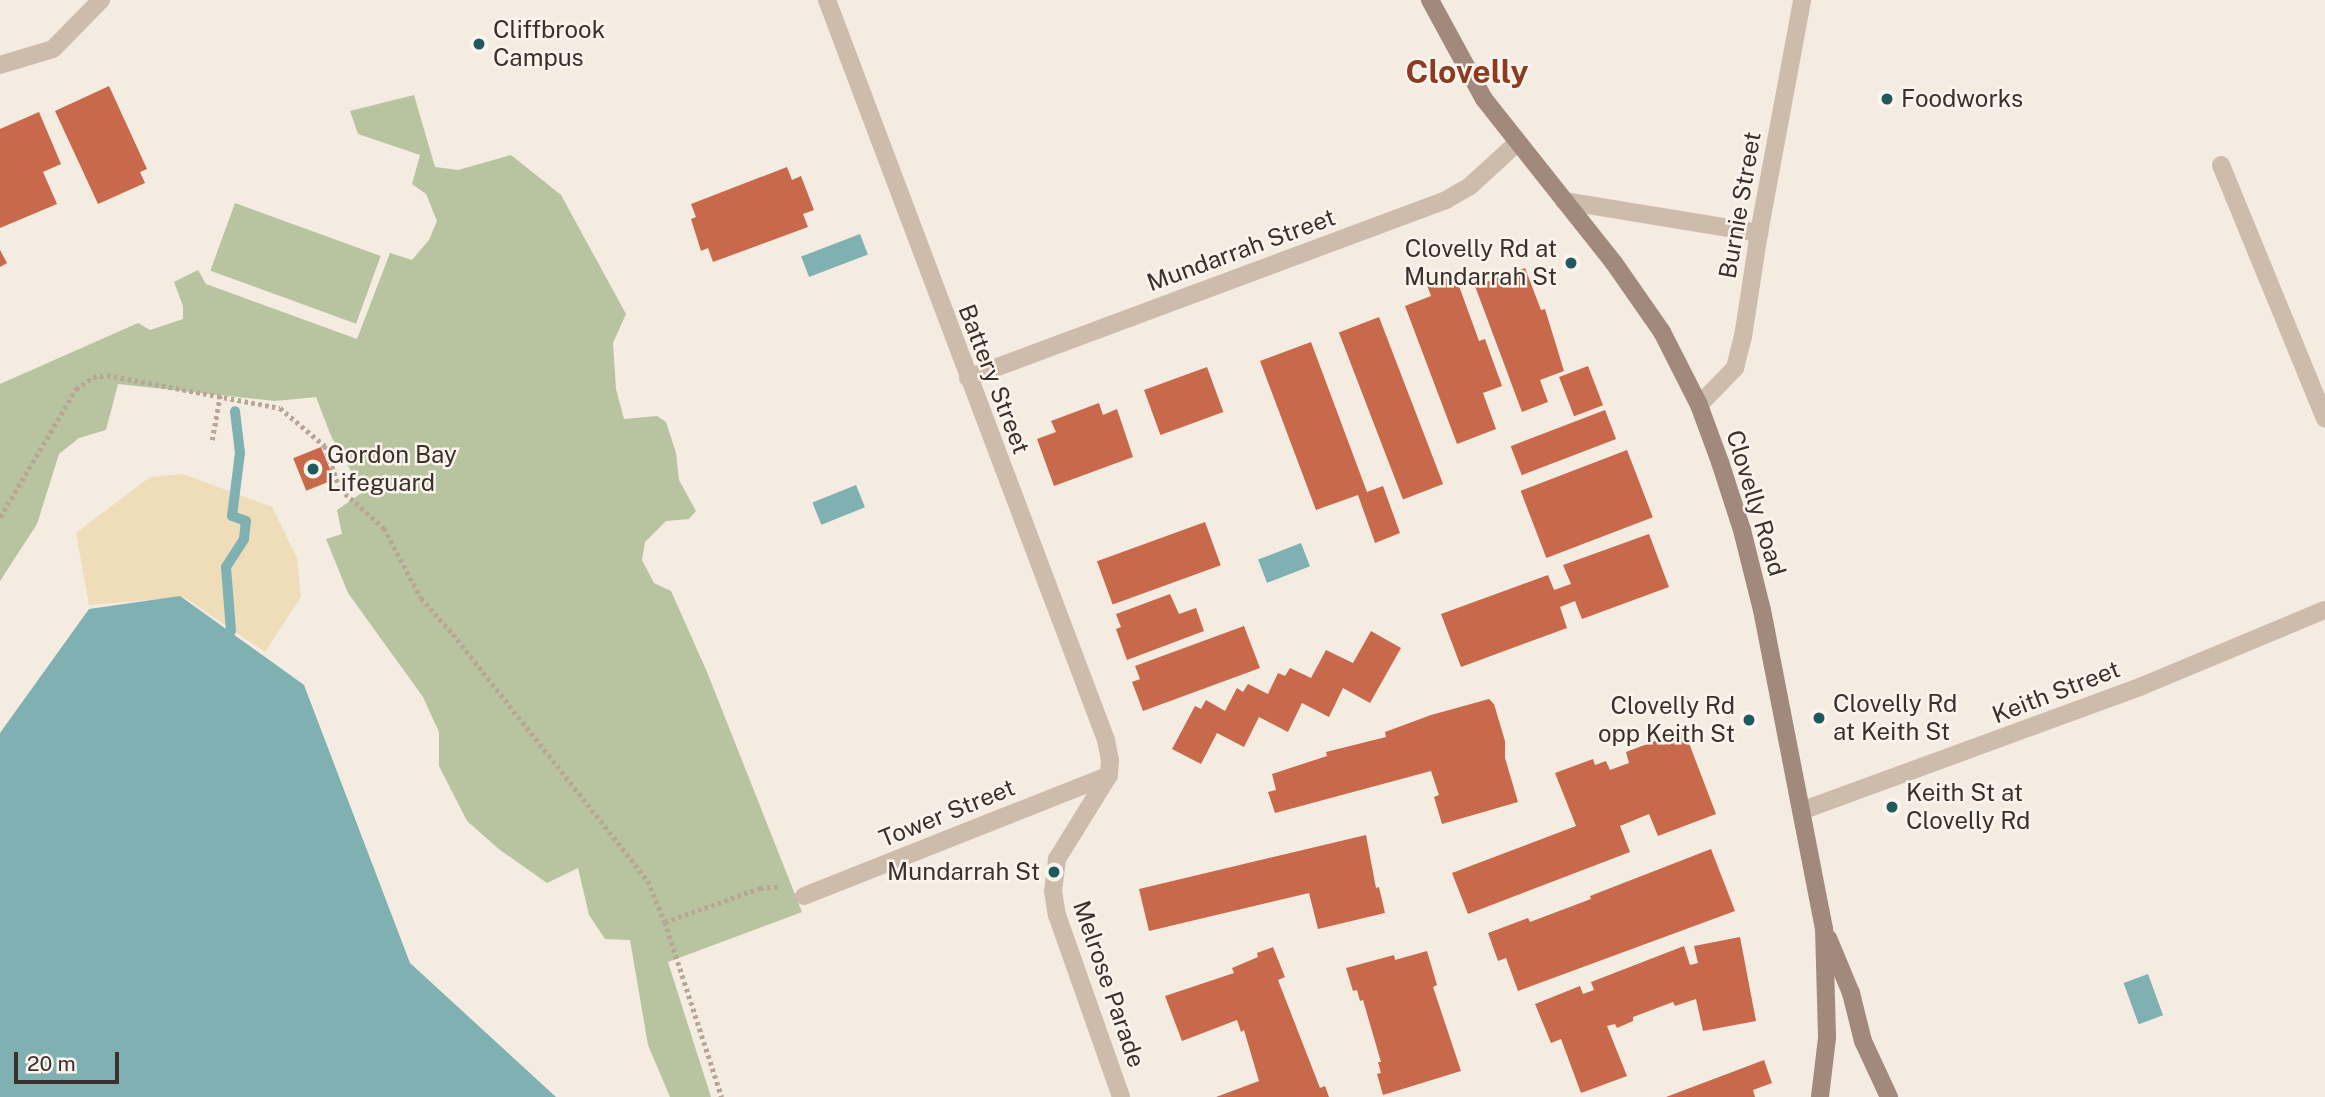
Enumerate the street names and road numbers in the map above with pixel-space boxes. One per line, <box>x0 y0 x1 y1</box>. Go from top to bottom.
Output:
street label: Burnie Street <box>1713 129 1767 281</box>
street label: Mundarrah Street <box>1143 203 1339 297</box>
street label: Battery Street <box>952 300 1036 458</box>
street label: Clovelly Road <box>1720 426 1792 580</box>
street label: Keith Street <box>1988 654 2124 730</box>
street label: Tower Street <box>875 773 1019 853</box>
street label: Melrose Parade <box>1067 897 1151 1071</box>

